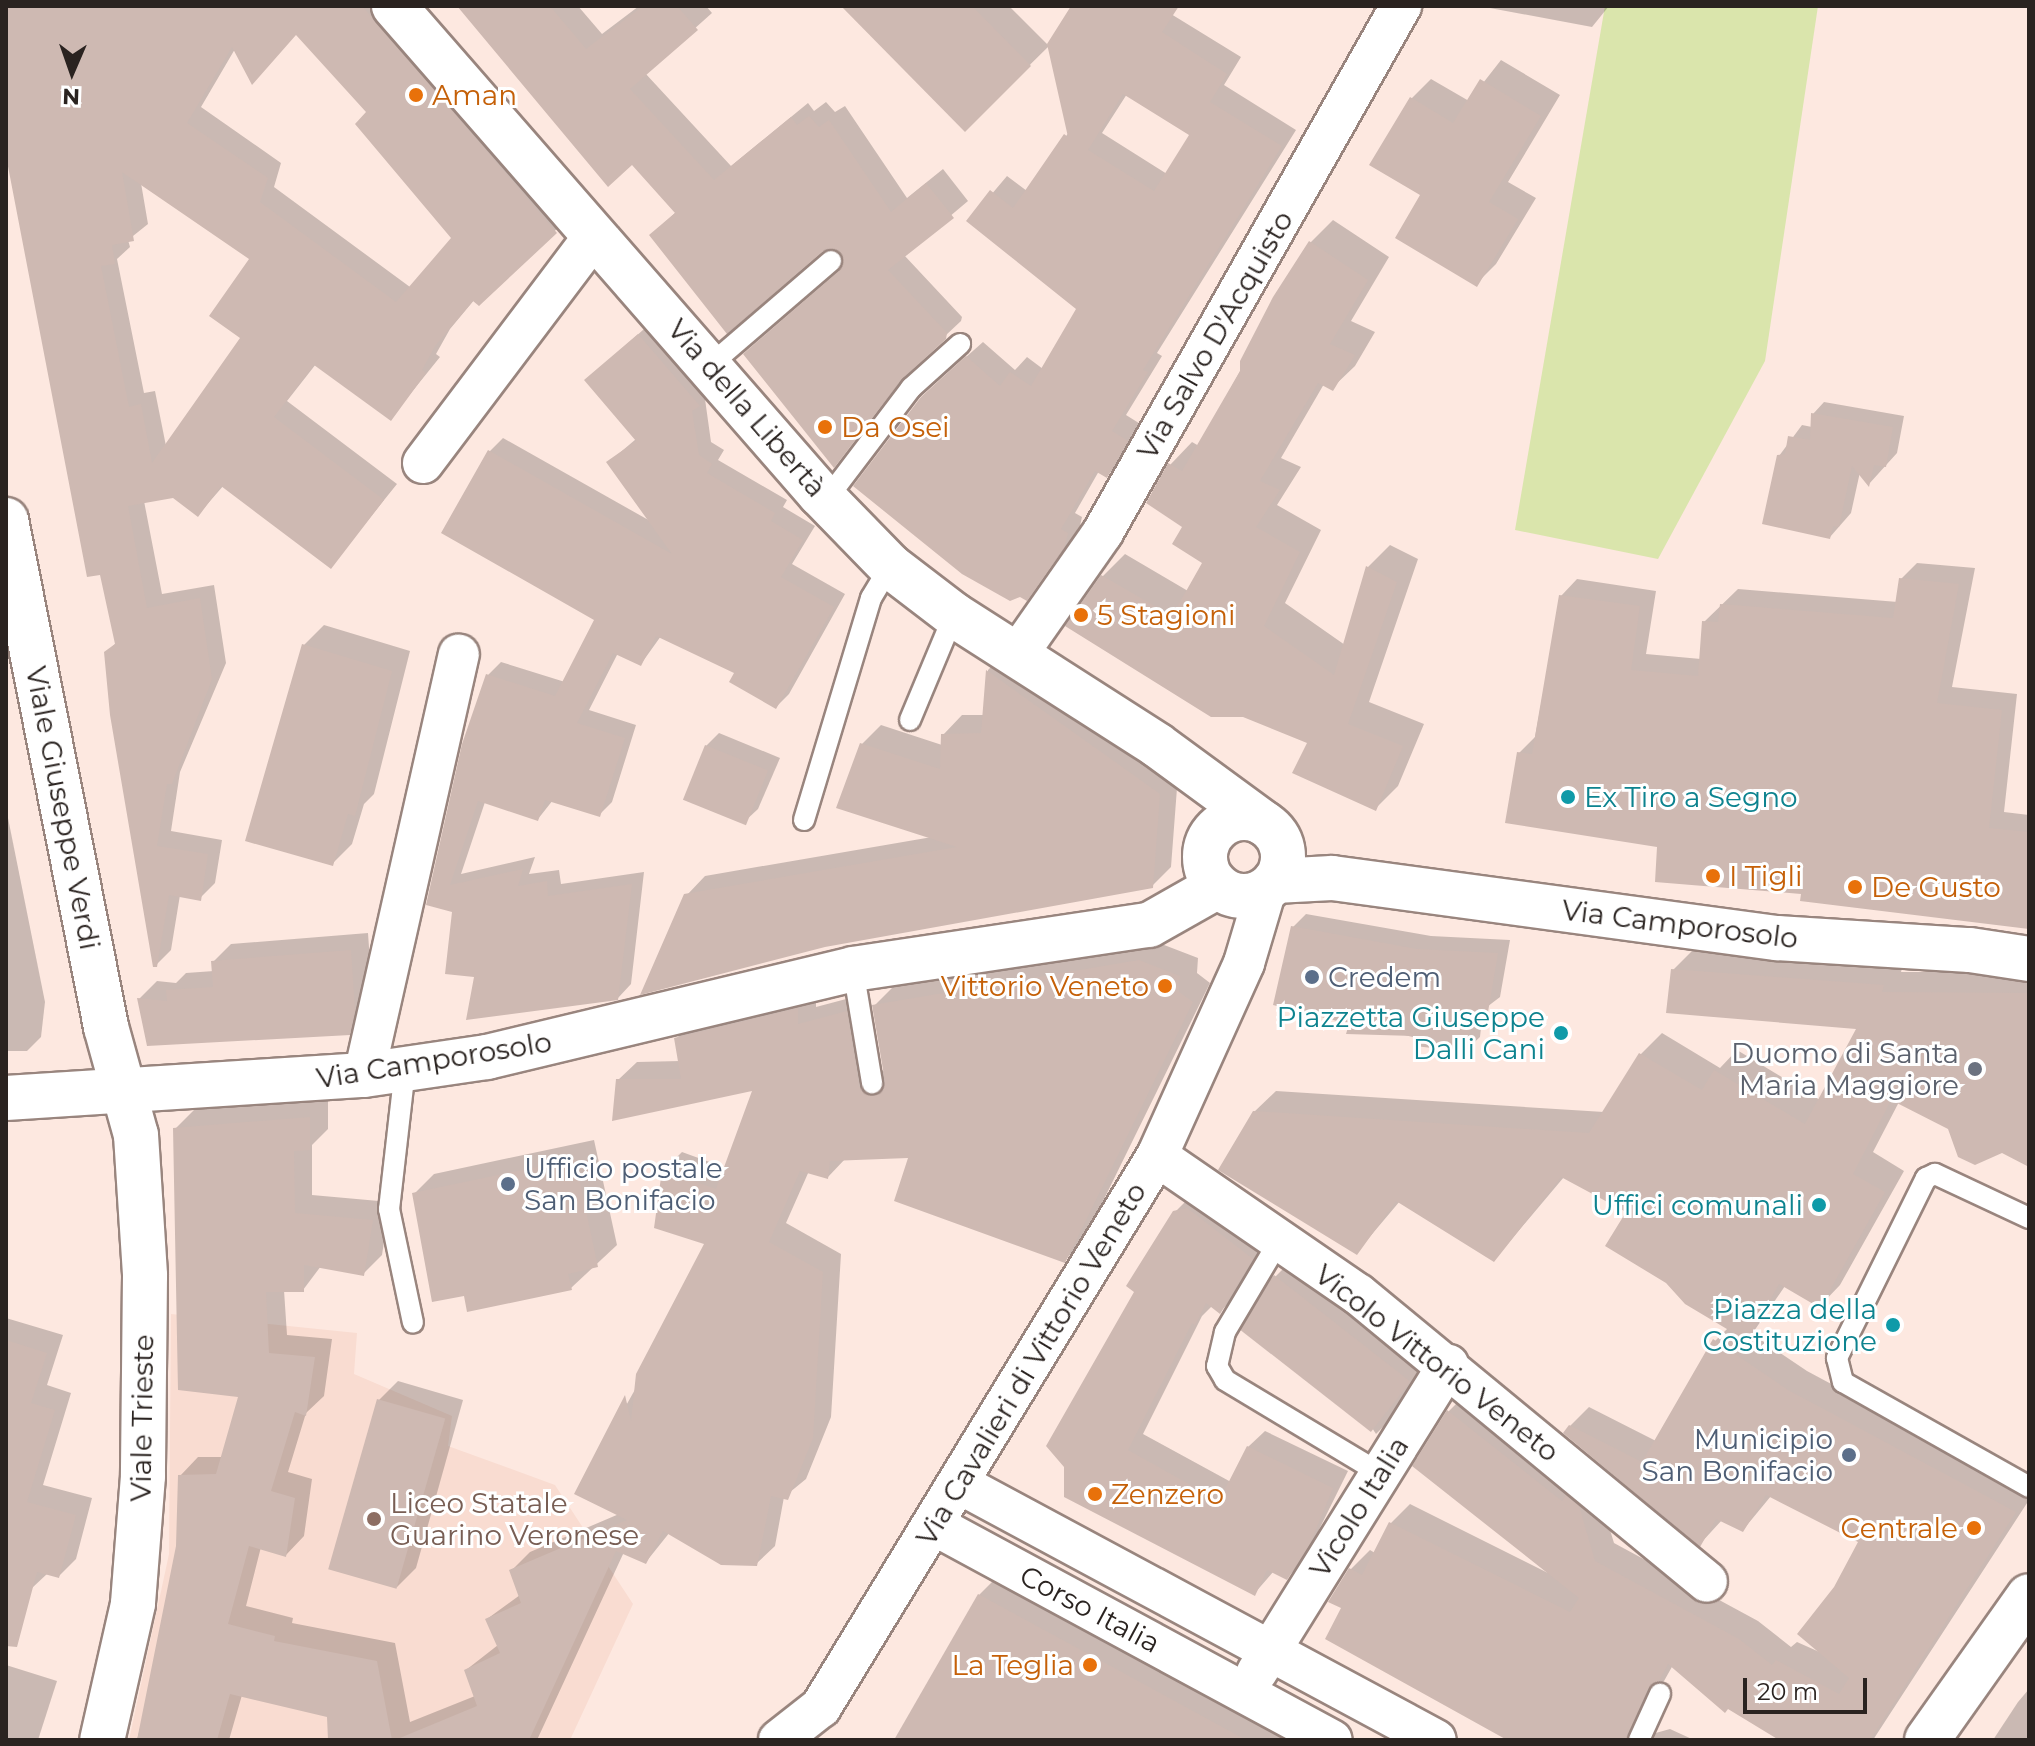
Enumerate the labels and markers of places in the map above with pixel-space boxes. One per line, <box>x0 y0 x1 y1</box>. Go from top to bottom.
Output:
place label: Aman <box>432 78 517 112</box>
marker: Aman <box>407 86 425 104</box>
place label: Da Osei <box>841 410 950 444</box>
marker: Da Osei <box>816 418 834 436</box>
place label: 5 Stagioni <box>1097 598 1235 632</box>
marker: 5 Stagioni <box>1072 606 1090 624</box>
place label: Ex Tiro a Segno <box>1584 780 1798 814</box>
marker: Ex Tiro a Segno <box>1559 788 1577 806</box>
place label: I Tigli <box>1729 859 1803 893</box>
marker: I Tigli <box>1704 867 1722 885</box>
place label: De Gusto <box>1871 870 2001 904</box>
marker: De Gusto <box>1846 878 1864 896</box>
place label: Credem <box>1328 960 1441 994</box>
marker: Credem <box>1303 968 1321 986</box>
place label: Vittorio Veneto <box>941 969 1149 1003</box>
marker: Vittorio Veneto <box>1156 977 1174 995</box>
place label: Piazzetta Giuseppe Dalli Cani <box>1276 1000 1545 1066</box>
marker: Piazzetta Giuseppe Dalli Cani <box>1552 1024 1570 1042</box>
place label: Duomo di Santa Maria Maggiore <box>1731 1036 1959 1102</box>
marker: Duomo di Santa Maria Maggiore <box>1966 1060 1984 1078</box>
place label: Ufficio postale San Bonifacio <box>524 1151 723 1217</box>
marker: Ufficio postale San Bonifacio <box>499 1175 517 1193</box>
place label: Uffici comunali <box>1592 1188 1803 1222</box>
marker: Uffici comunali <box>1810 1196 1828 1214</box>
place label: Piazza della Costituzione <box>1702 1292 1877 1358</box>
marker: Piazza della Costituzione <box>1884 1316 1902 1334</box>
place label: Municipio San Bonifacio <box>1642 1422 1833 1488</box>
marker: Municipio San Bonifacio <box>1840 1446 1858 1464</box>
place label: Zenzero <box>1111 1477 1224 1511</box>
marker: Zenzero <box>1086 1485 1104 1503</box>
place label: Liceo Statale Guarino Veronese <box>390 1486 639 1552</box>
marker: Liceo Statale Guarino Veronese <box>365 1510 383 1528</box>
place label: Centrale <box>1841 1511 1958 1545</box>
marker: Centrale <box>1965 1519 1983 1537</box>
place label: La Teglia <box>951 1648 1074 1682</box>
marker: La Teglia <box>1081 1656 1099 1674</box>

